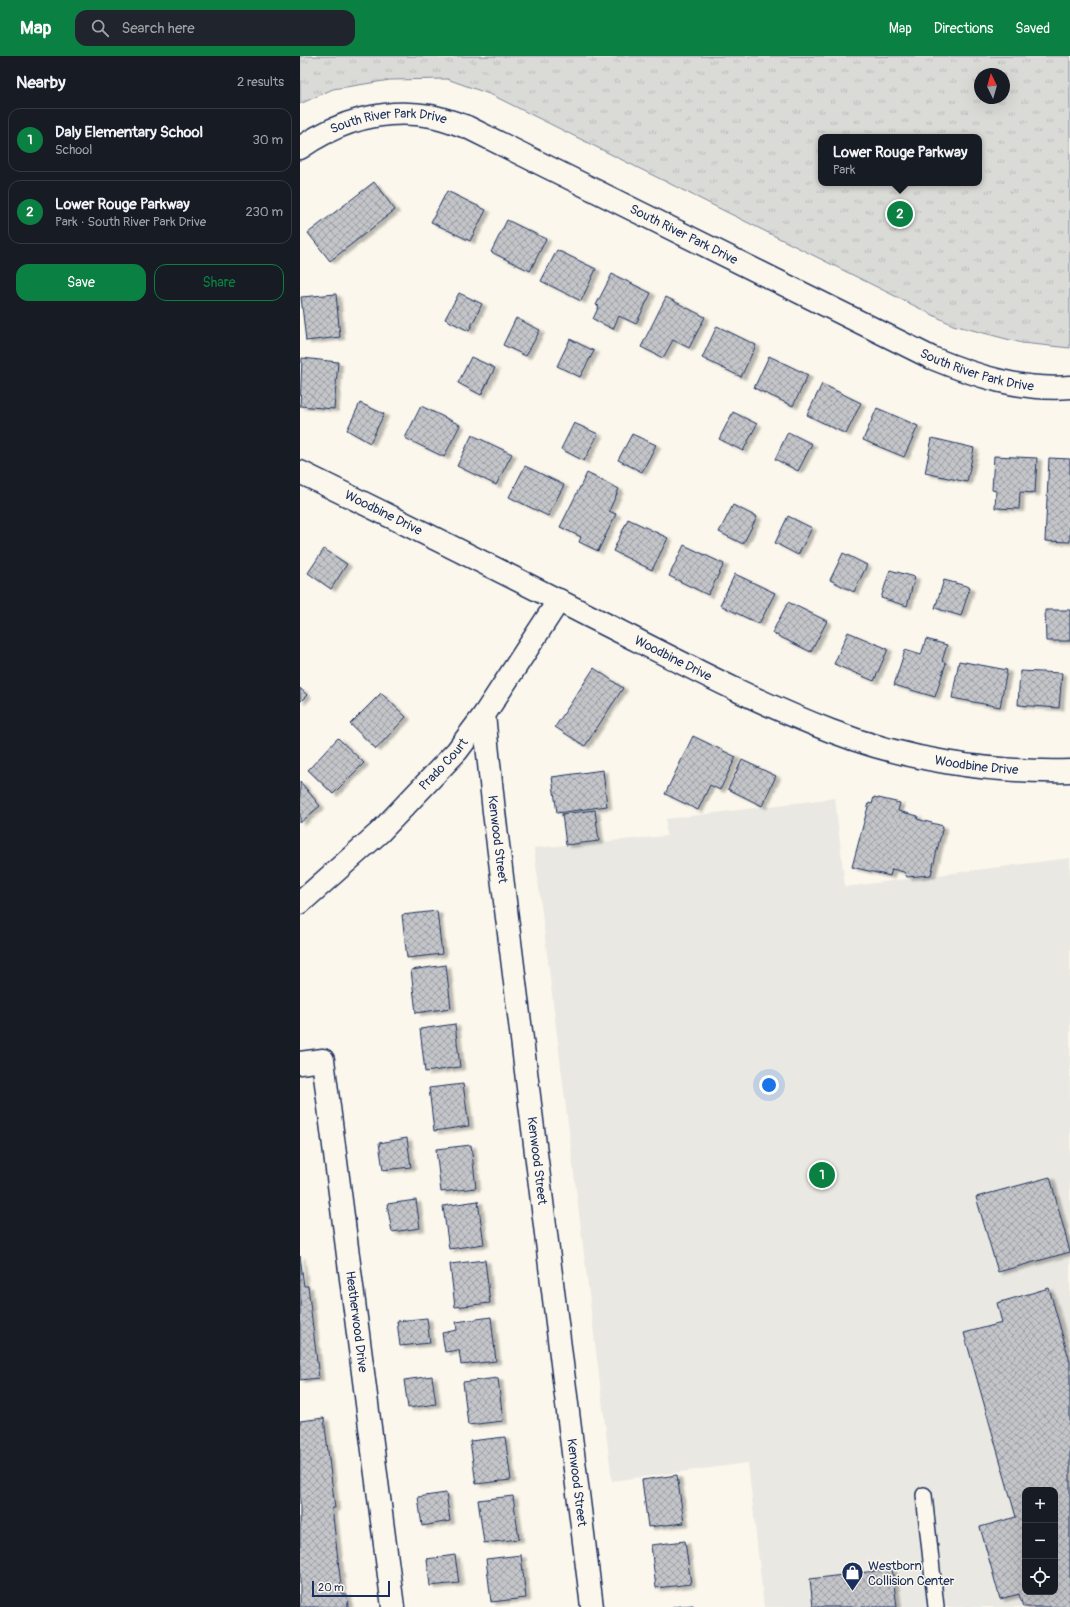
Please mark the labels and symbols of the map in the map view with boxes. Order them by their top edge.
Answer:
north arrow [974,68,1010,104]
street label: South River Park Drive [328,106,449,138]
pin: 2 [887,199,913,229]
street label: South River Park Drive [627,201,741,268]
street label: South River Park Drive [917,345,1035,395]
street label: Woodbine Drive [342,487,425,539]
street label: Woodbine Drive [632,632,715,685]
street label: Prado Court [416,735,472,794]
street label: Woodbine Drive [933,752,1020,778]
street label: Kenwood Street [484,794,511,885]
your location [759,1075,779,1095]
street label: Kenwood Street [524,1116,550,1207]
pin: 1 [809,1160,835,1190]
street label: Heatherwood Drive [342,1270,371,1374]
street label: Kenwood Street [563,1437,590,1528]
place label: Westborn Collision Center [868,1558,955,1589]
shop icon: Westborn Collision Center [840,1560,866,1593]
scale bar [312,1579,390,1598]

